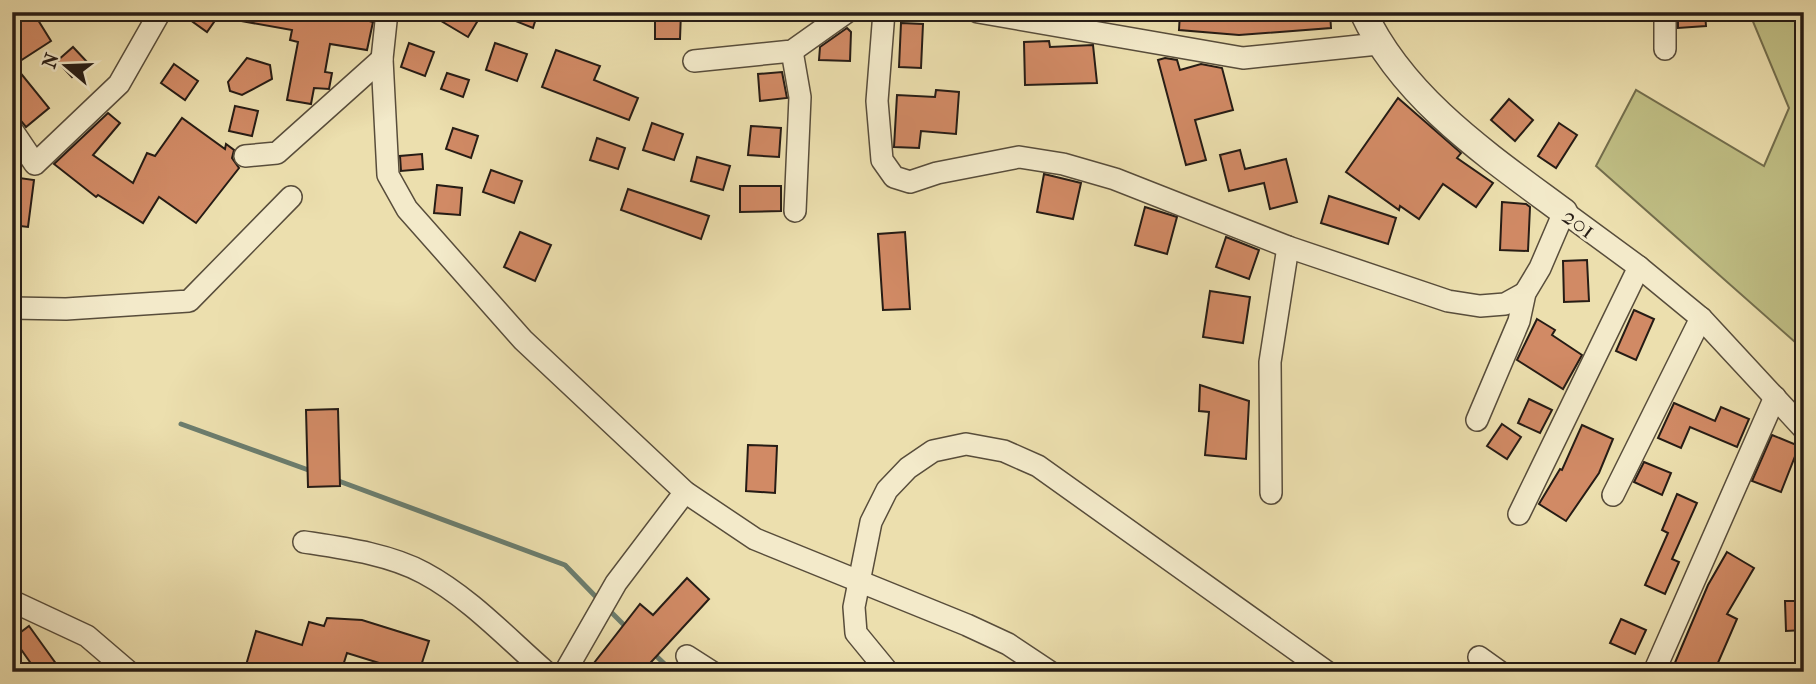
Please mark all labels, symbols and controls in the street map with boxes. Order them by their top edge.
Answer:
north arrow [32,32,102,102]
text: N [38,50,64,71]
street label: 201 [1557,202,1601,244]

